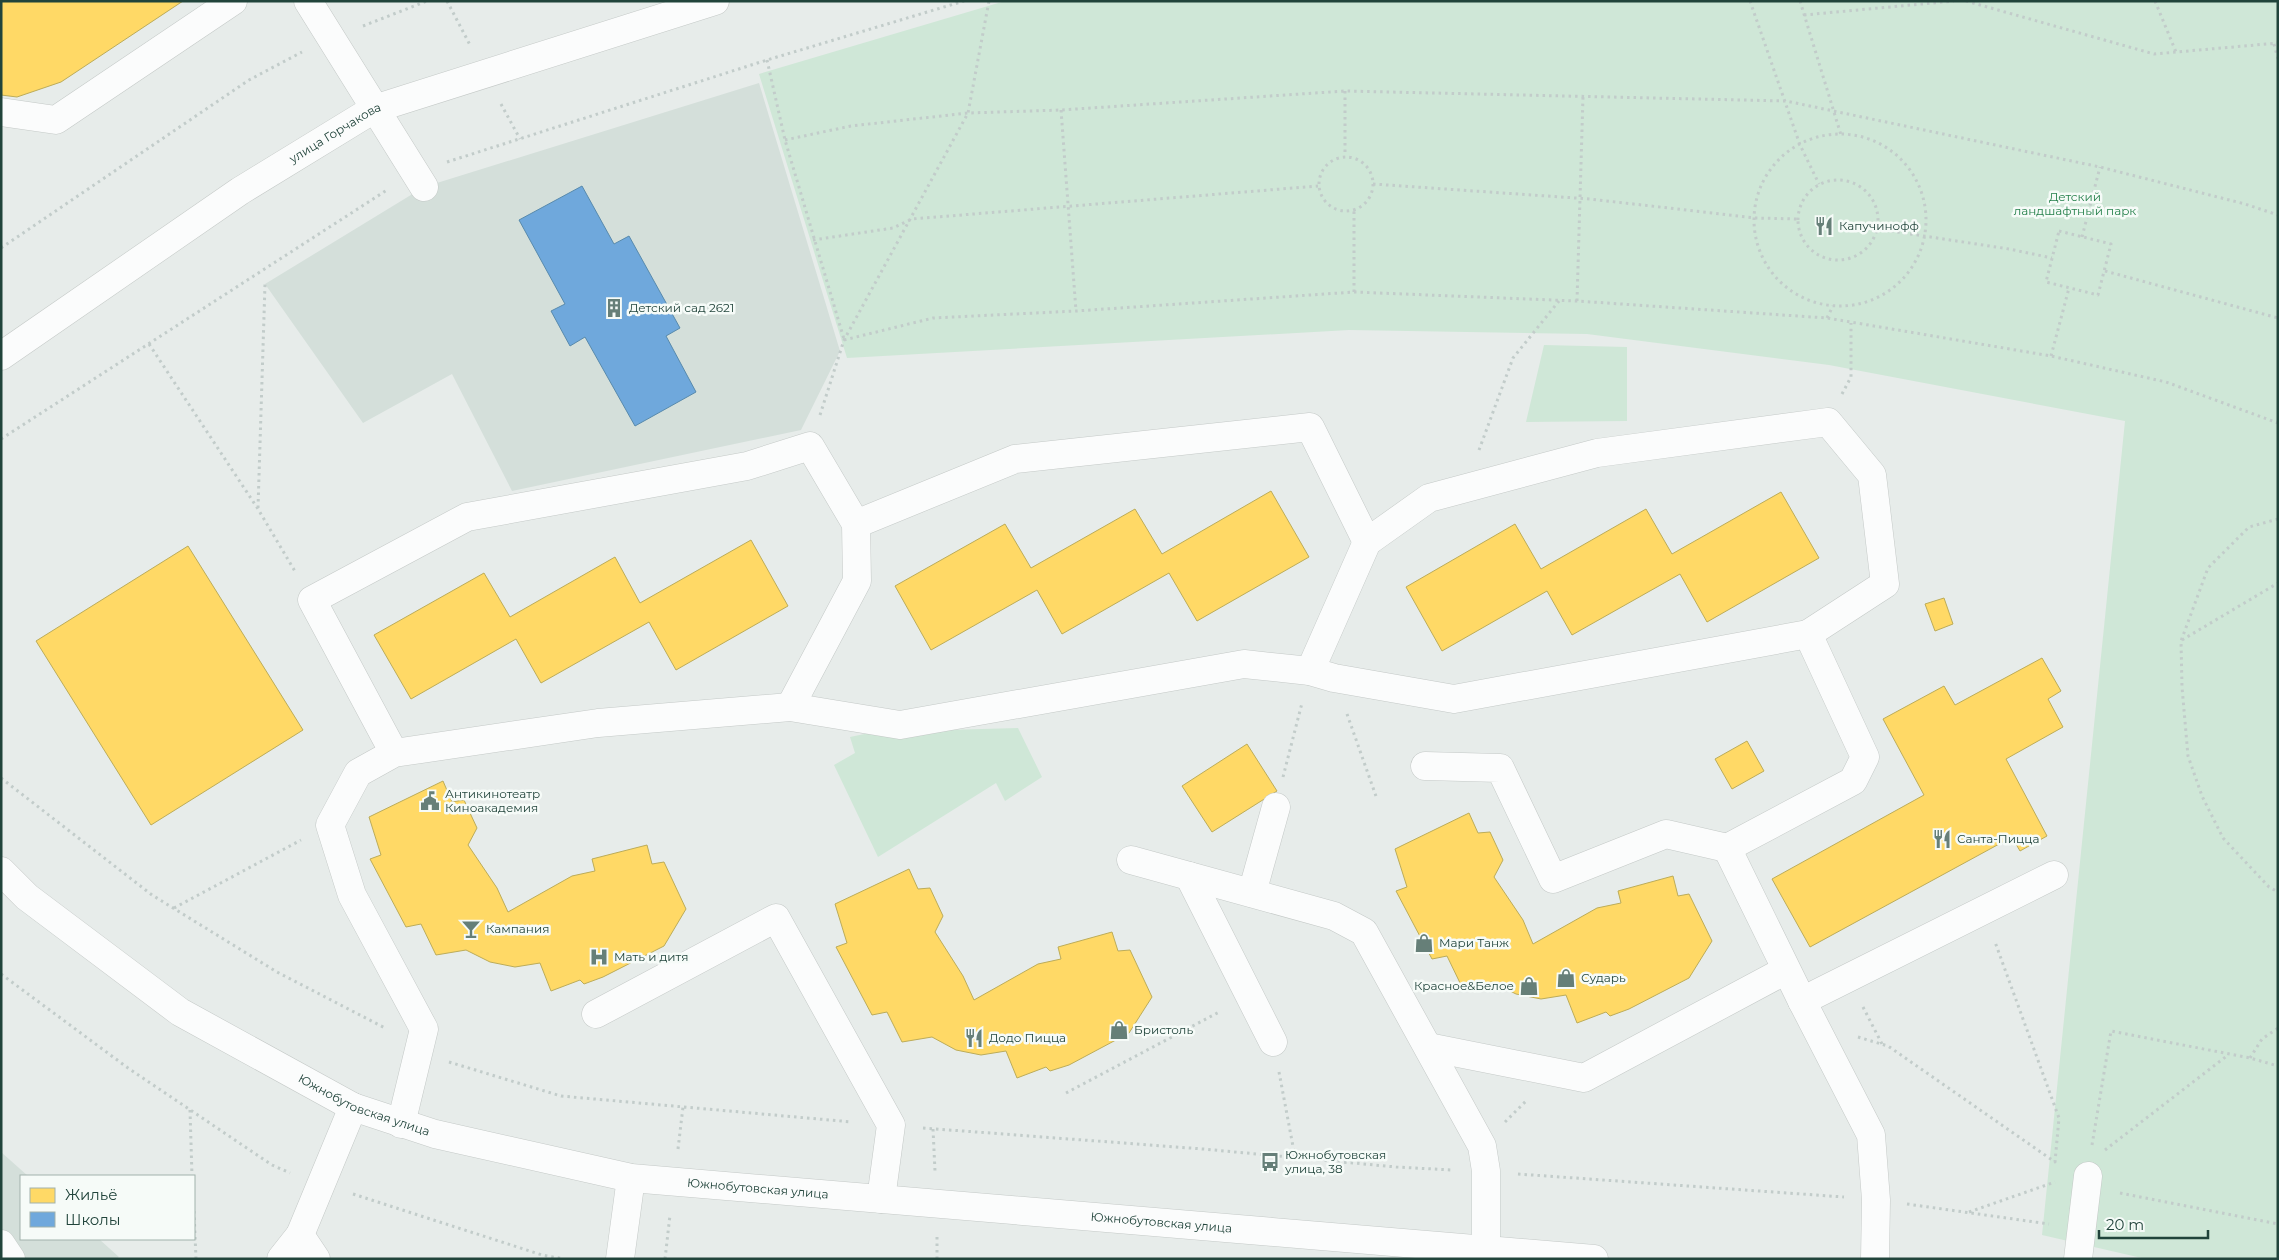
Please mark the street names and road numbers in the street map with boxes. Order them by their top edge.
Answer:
street label: улица Горчакова [285,99,383,167]
street label: Южнобутовская улица [296,1070,432,1139]
street label: Южнобутовская улица [686,1175,829,1202]
street label: Южнобутовская улица [1090,1209,1233,1236]

